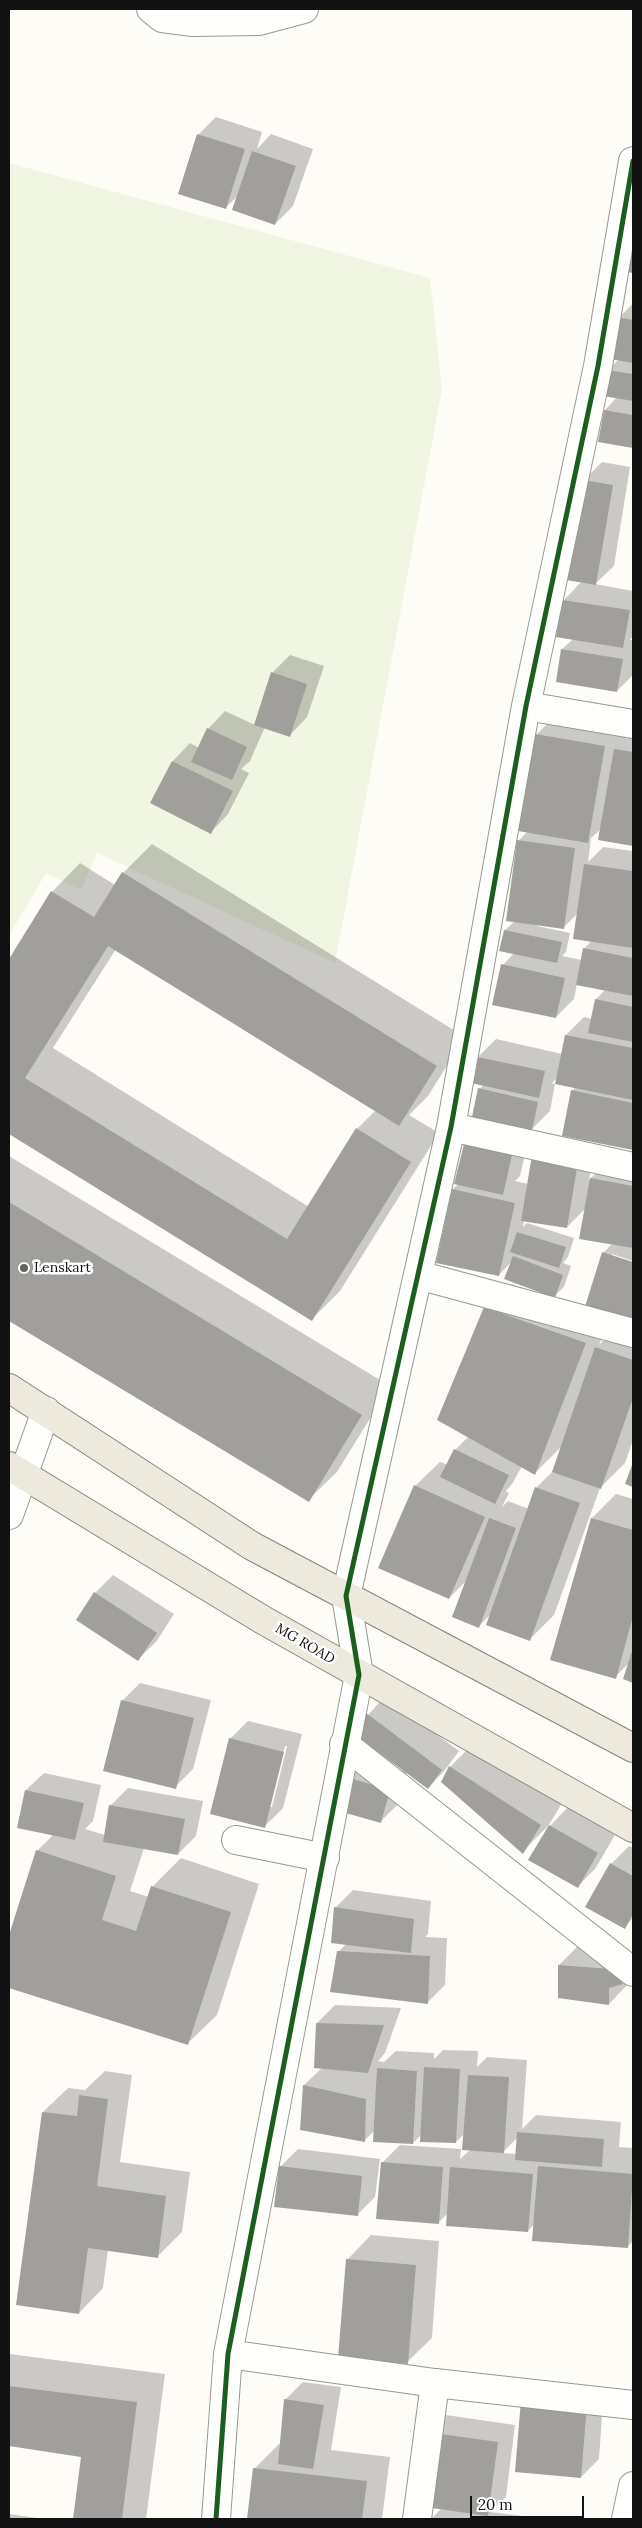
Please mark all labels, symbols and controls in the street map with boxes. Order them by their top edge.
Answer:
place label: Lenskart [34,1260,91,1276]
marker: Lenskart [18,1262,30,1274]
street label: MG ROAD [272,1620,338,1668]
scale bar [472,2486,586,2518]
text: 20 m [478,2495,513,2514]

